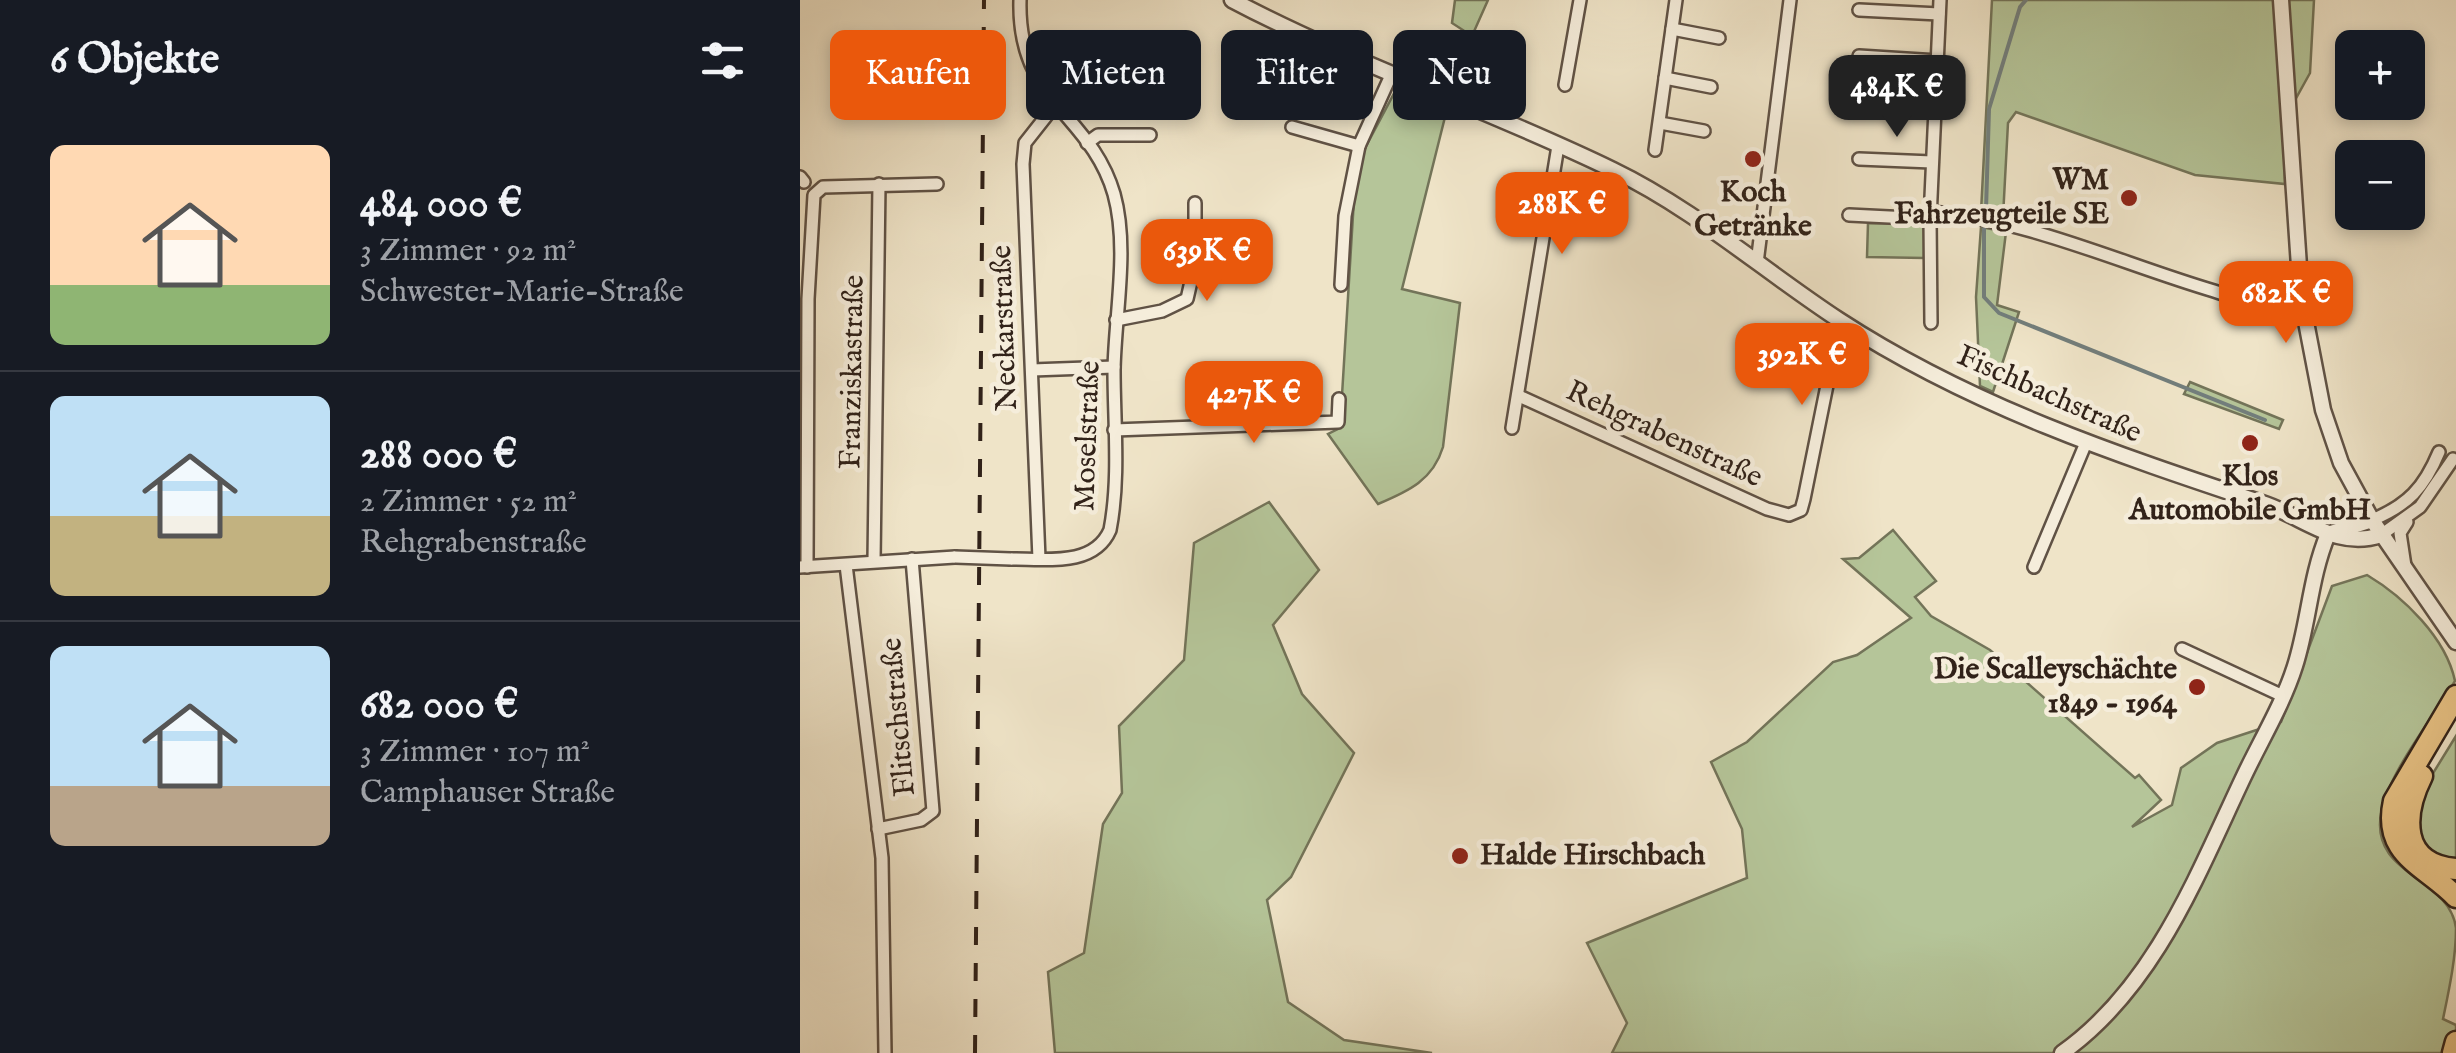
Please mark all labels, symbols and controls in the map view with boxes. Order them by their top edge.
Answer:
chip: Kaufen [830,30,1006,120]
chip: Mieten [1026,30,1201,120]
chip: Filter [1221,30,1373,120]
chip: Neu [1393,30,1526,120]
map controls [2335,30,2425,230]
button: + [2335,30,2425,120]
icon: filters [695,33,750,88]
text: 6 Objekte [50,34,219,87]
pin: 484K € [1816,55,1978,140]
text: 484K € [1851,67,1943,108]
button: − [2335,140,2425,230]
marker: Koch Getränke [1742,148,1764,170]
place label: WM Fahrzeugteile SE [1894,162,2109,234]
pin: 288K € [1481,172,1643,257]
place label: Koch Getränke [1694,174,1812,246]
text: 484 000 € [360,178,522,231]
text: 288K € [1518,184,1606,225]
icon: home [130,185,250,305]
marker: WM Fahrzeugteile SE [2118,187,2140,209]
pin: 639K € [1126,219,1288,304]
text: 3 Zimmer · 92 m² [360,231,576,272]
text: 639K € [1163,231,1251,272]
street label: Neckarstraße [983,244,1027,412]
pin: 682K € [2205,261,2367,346]
text: Schwester-Marie-Straße [360,272,684,313]
text: 682K € [2241,273,2331,314]
street label: Franziskastraße [832,275,874,469]
pin: 392K € [1721,323,1883,408]
text: 392K € [1757,335,1847,376]
street label: Fischbachstraße [1951,337,2147,453]
street label: Moselstraße [1066,360,1110,512]
pin: 427K € [1173,361,1335,446]
text: 427K € [1207,373,1301,414]
street label: Rehgrabenstraße [1560,373,1768,497]
text: 288 000 € [360,429,517,482]
marker: Klos Automobile GmbH [2239,432,2261,454]
icon: home [130,436,250,556]
place label: Klos Automobile GmbH [2128,458,2371,530]
text: 2 Zimmer · 52 m² [360,482,577,523]
text: Rehgrabenstraße [360,523,587,564]
street label: Flitschstraße [873,636,925,798]
place label: Die Scalleyschächte 1849 - 1964 [1933,651,2177,723]
marker: Die Scalleyschächte 1849 - 1964 [2186,676,2208,698]
text: 682 000 € [360,679,519,732]
icon: home [130,686,250,806]
text: 3 Zimmer · 107 m² [360,732,590,773]
text: Camphauser Straße [360,773,615,814]
place label: Halde Hirschbach [1480,837,1706,875]
marker: Halde Hirschbach [1449,845,1471,867]

